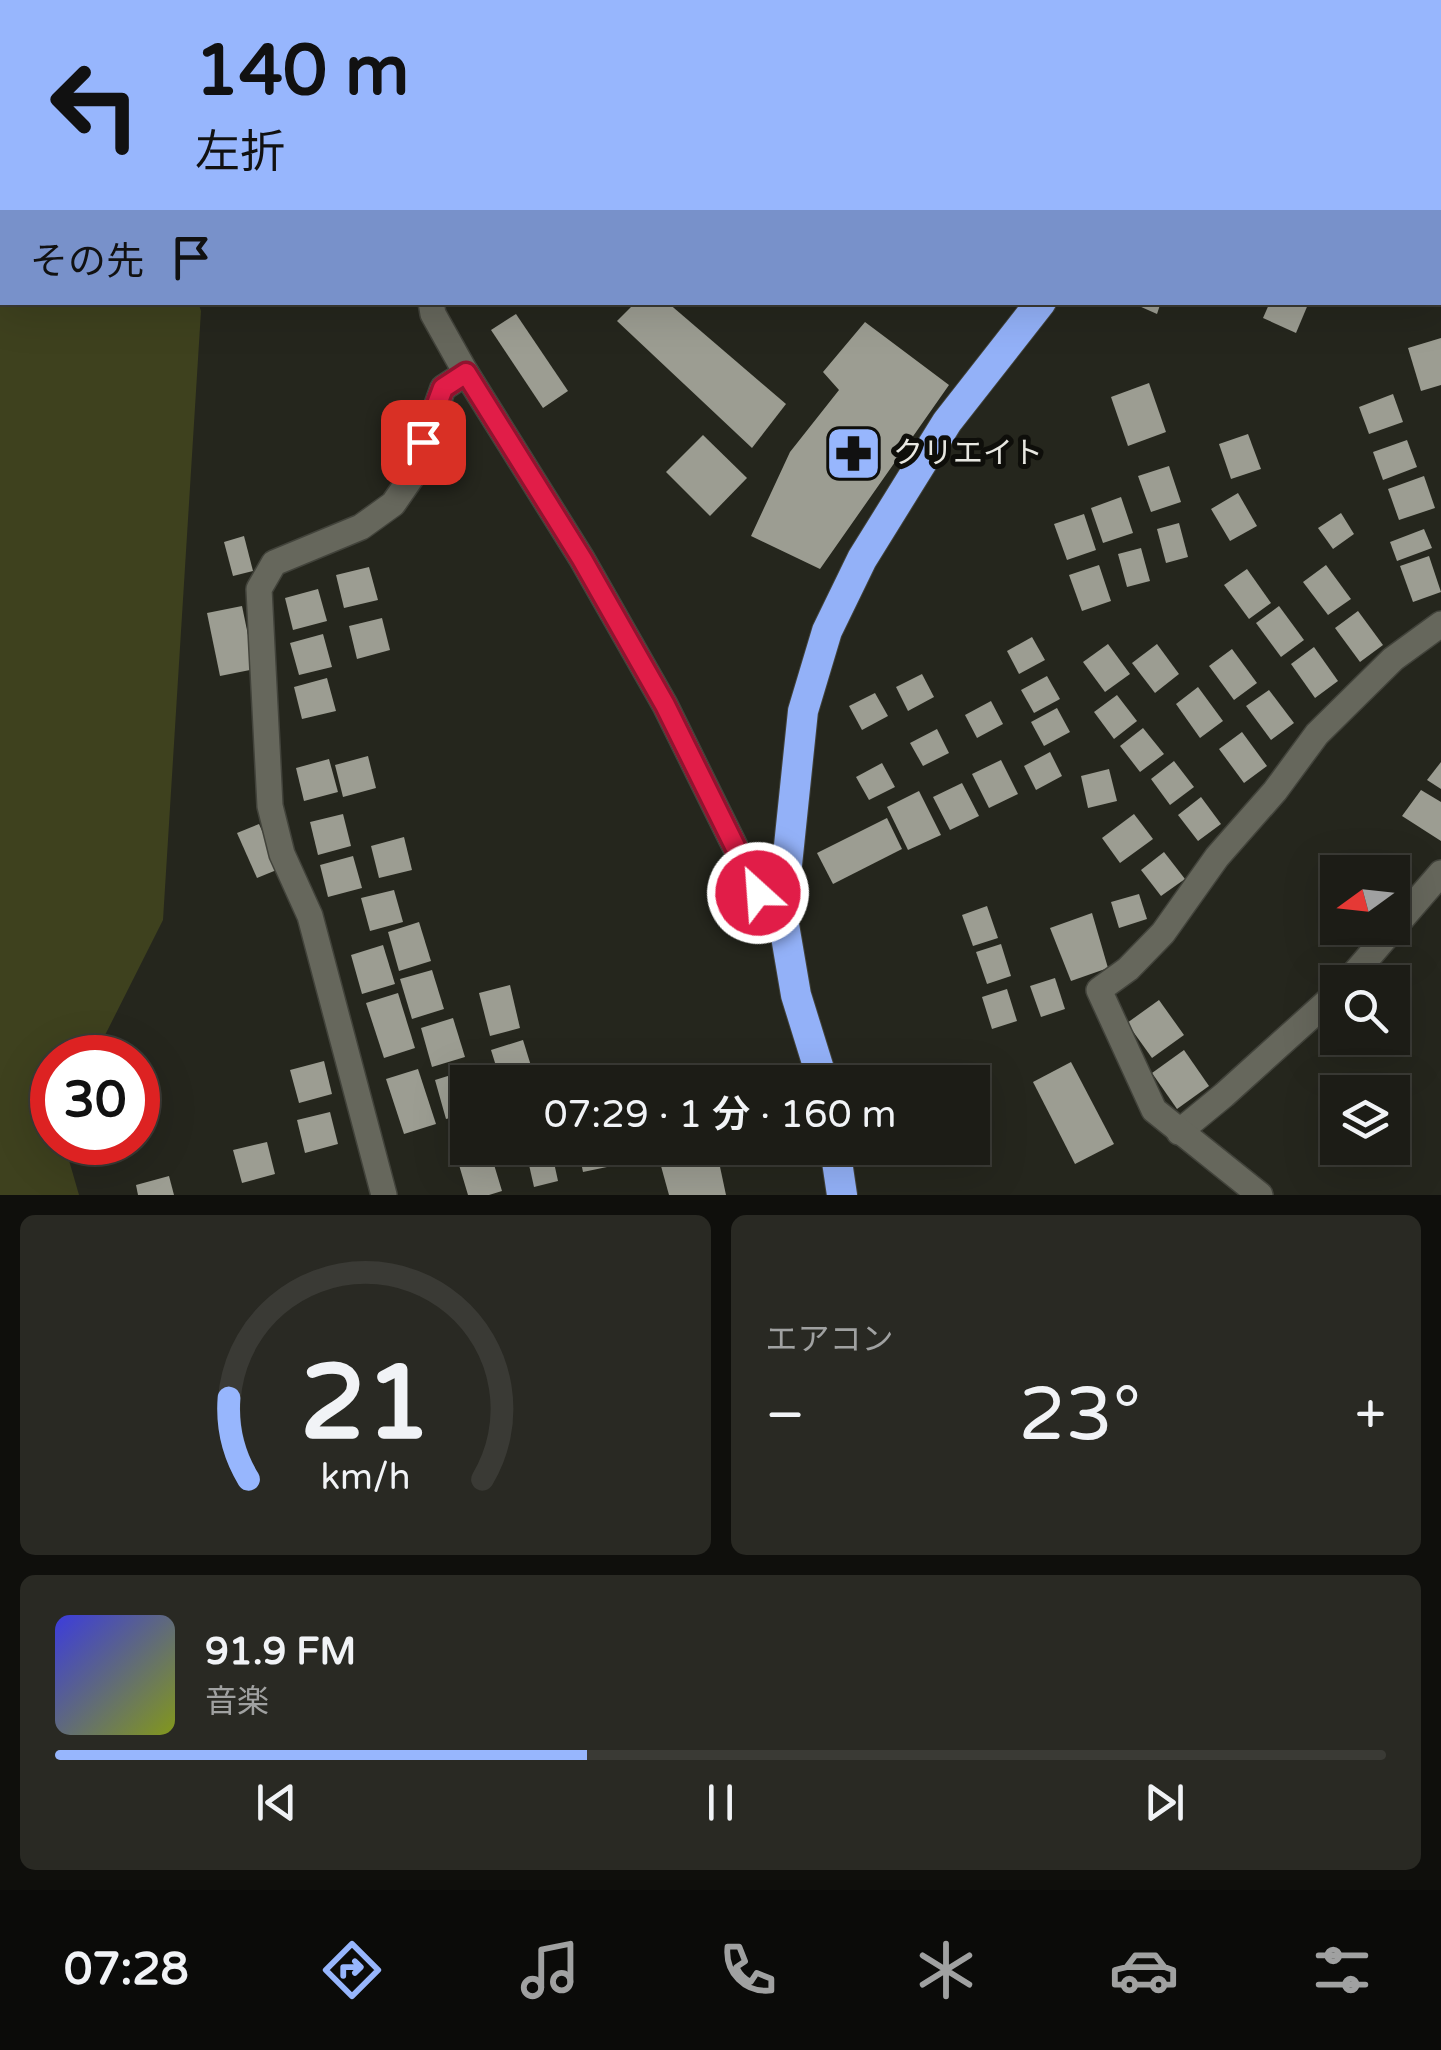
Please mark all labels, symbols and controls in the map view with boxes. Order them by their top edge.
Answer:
text: 140 m [195,30,409,114]
icon: left [30,40,160,170]
text: 左折 [195,126,285,180]
icon: arrive [164,230,219,285]
text: その先 [30,239,144,285]
pin [381,400,466,485]
icon: arrive [396,415,451,470]
pharmacy icon: クリエイト [824,423,884,483]
place label: クリエイト [893,435,1043,472]
position arrow [706,841,810,945]
north arrow [1320,855,1410,945]
map controls [1320,855,1410,1165]
button: search [1320,965,1410,1055]
speed limit sign: 30 [30,1035,160,1165]
button: layers [1320,1075,1410,1165]
text: 07:29 · 1 分 · 160 m [544,1092,896,1138]
text: エアコン [766,1321,894,1359]
text: 21 [300,1342,431,1467]
text: 23° [1019,1370,1141,1460]
text: − [766,1383,805,1449]
text: + [1355,1383,1386,1449]
text: km/h [320,1456,410,1499]
text: 91.9 FM [205,1629,356,1675]
text: 音楽 [205,1683,269,1721]
icon: previous [249,1775,304,1830]
icon: pause [693,1775,748,1830]
icon: next [1137,1775,1192,1830]
icon: directions [317,1935,387,2005]
icon: music [515,1935,585,2005]
icon: phone [713,1935,783,2005]
icon: climate [911,1935,981,2005]
icon: car [1109,1935,1179,2005]
icon: filters [1307,1935,1377,2005]
text: 07:28 [64,1943,189,1997]

